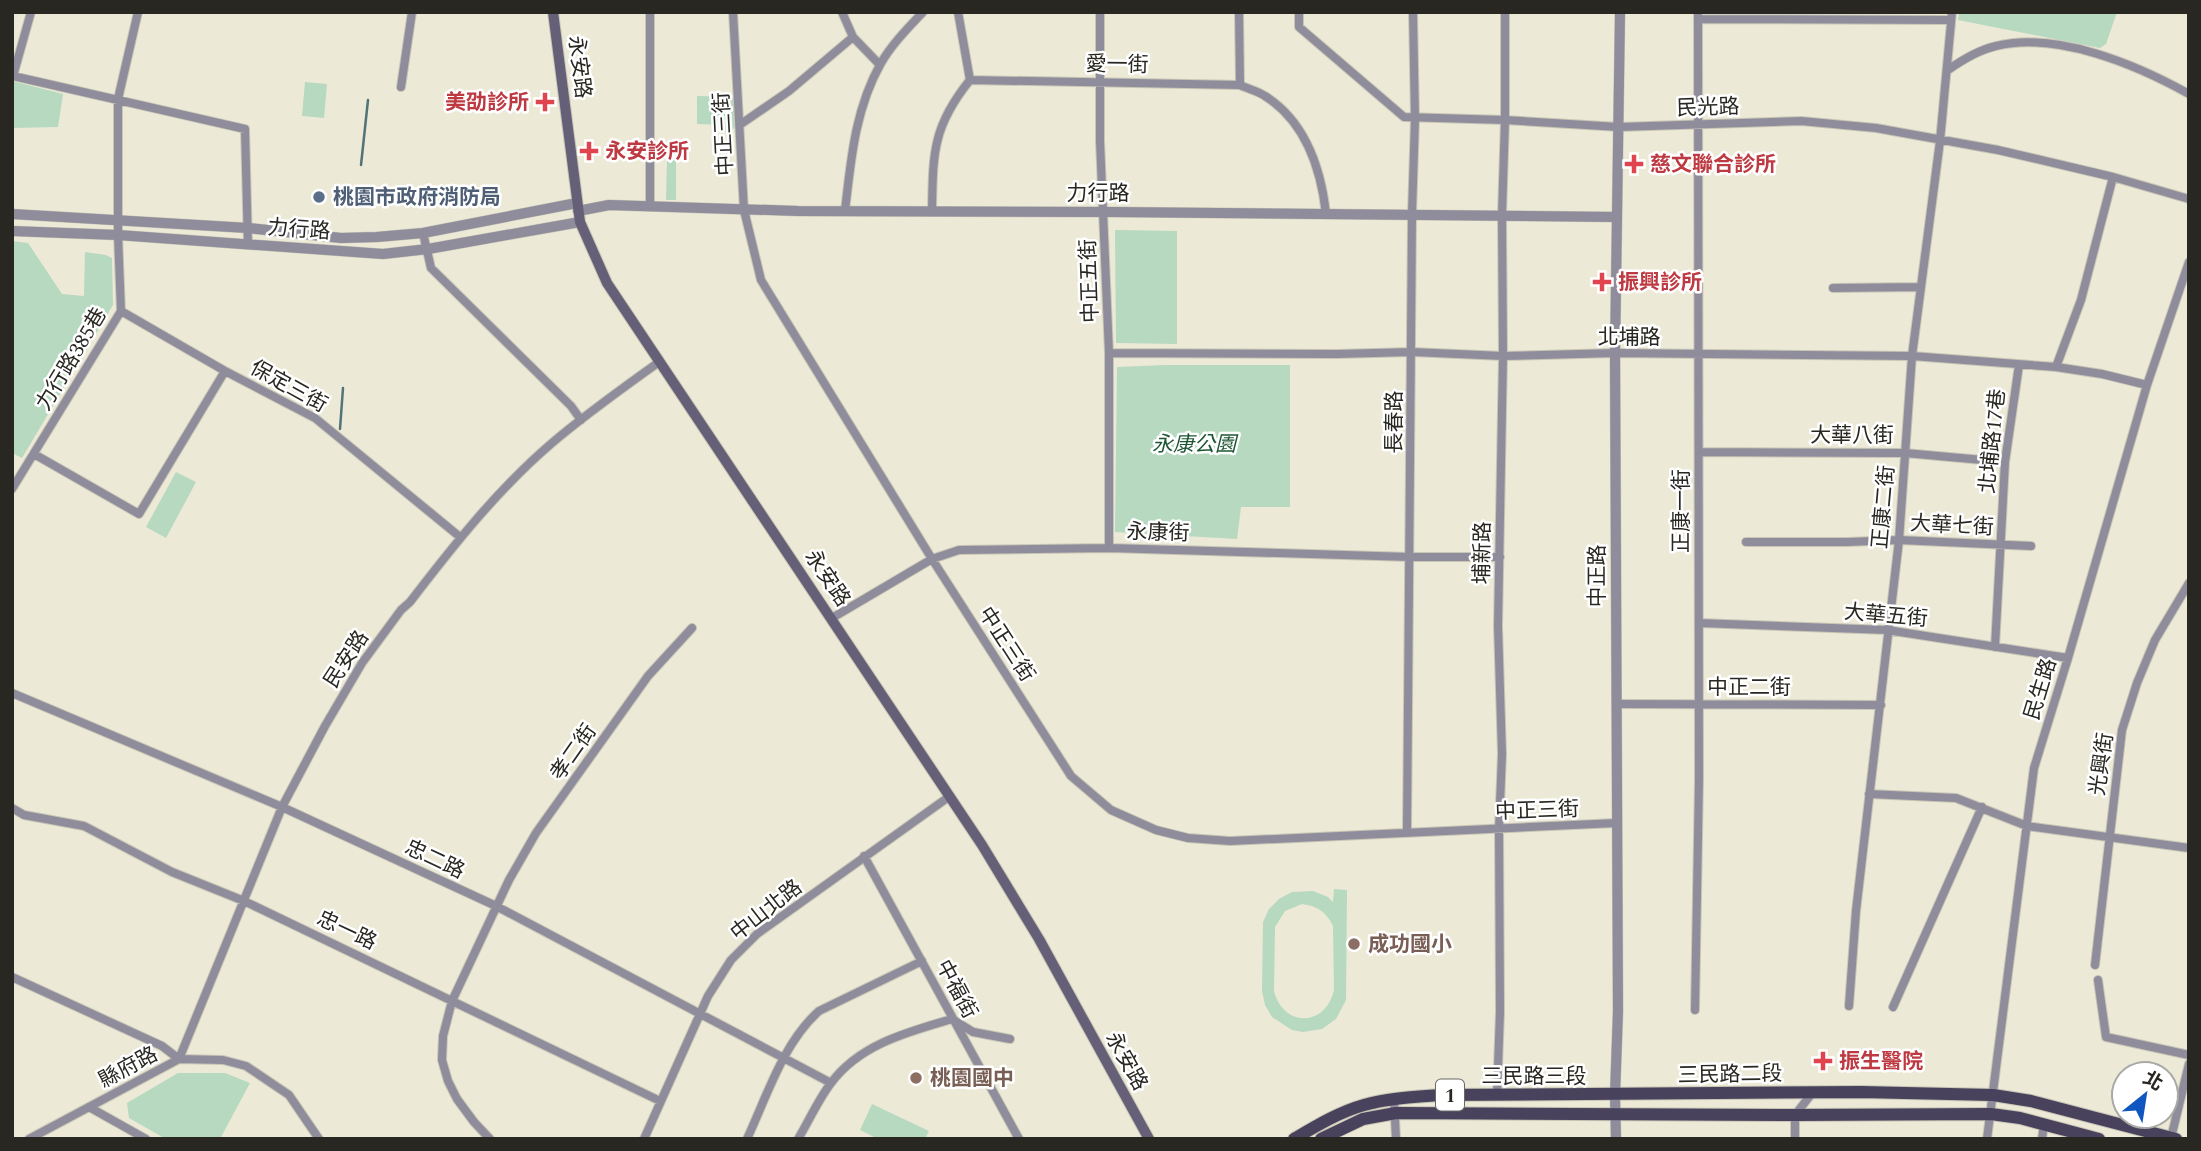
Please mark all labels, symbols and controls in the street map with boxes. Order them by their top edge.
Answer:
street label: 永安路 [559,34,599,100]
street label: 愛一街 [1085,48,1149,82]
place label: 美劭診所 [445,87,529,119]
street label: 中正三街 [706,91,742,177]
street label: 民光路 [1676,91,1740,125]
marker: 美劭診所 [535,92,555,112]
place label: 永安診所 [605,136,689,168]
marker: 永安診所 [579,141,599,161]
place label: 慈文聯合診所 [1650,149,1776,181]
marker: 慈文聯合診所 [1624,154,1644,174]
street label: 力行路 [1067,178,1130,210]
place label: 桃園市政府消防局 [333,182,501,214]
marker: 桃園市政府消防局 [311,189,327,205]
street label: 力行路 [266,212,331,248]
street label: 中正五街 [1073,238,1107,323]
place label: 振興診所 [1618,267,1702,299]
marker: 振興診所 [1592,272,1612,292]
street label: 力行路385巷 [28,302,115,417]
street label: 北埔路 [1598,322,1661,354]
street label: 保定三街 [244,353,333,421]
street label: 北埔路17巷 [1972,387,2014,495]
street label: 長春路 [1379,391,1411,454]
street label: 大華八街 [1810,420,1894,452]
park label: 永康公園 [1152,429,1239,461]
street label: 正康二街 [1864,464,1904,550]
street label: 正康一街 [1666,469,1698,553]
street label: 大華七街 [1909,508,1995,544]
street label: 永康街 [1126,516,1190,550]
street label: 埔新路 [1466,521,1500,585]
street label: 永安路 [796,543,858,614]
street label: 中正路 [1582,545,1614,608]
street label: 大華五街 [1843,596,1929,636]
street label: 中正三街 [970,601,1042,688]
street label: 民安路 [316,624,377,695]
street label: 民生路 [2016,654,2065,724]
street label: 中正二街 [1707,672,1791,704]
street label: 孝二街 [543,718,605,788]
street label: 光興街 [2082,731,2122,798]
street label: 中正三街 [1495,794,1580,828]
street label: 忠二路 [399,832,470,888]
street label: 中山北路 [724,872,810,949]
street label: 忠一路 [311,903,382,959]
place label: 成功國小 [1368,929,1452,961]
marker: 成功國小 [1346,936,1362,952]
street label: 中福街 [927,954,985,1025]
street label: 永安路 [1097,1026,1155,1097]
street label: 縣府路 [93,1039,164,1097]
place label: 振生醫院 [1839,1046,1923,1078]
marker: 振生醫院 [1813,1051,1833,1071]
street label: 三民路二段 [1677,1058,1783,1092]
north arrow [2110,1060,2180,1130]
street label: 三民路三段 [1482,1061,1587,1093]
place label: 桃園國中 [930,1063,1014,1095]
text: 北 [2137,1064,2168,1099]
marker: 桃園國中 [908,1070,924,1086]
road number: 1 [1436,1079,1464,1110]

